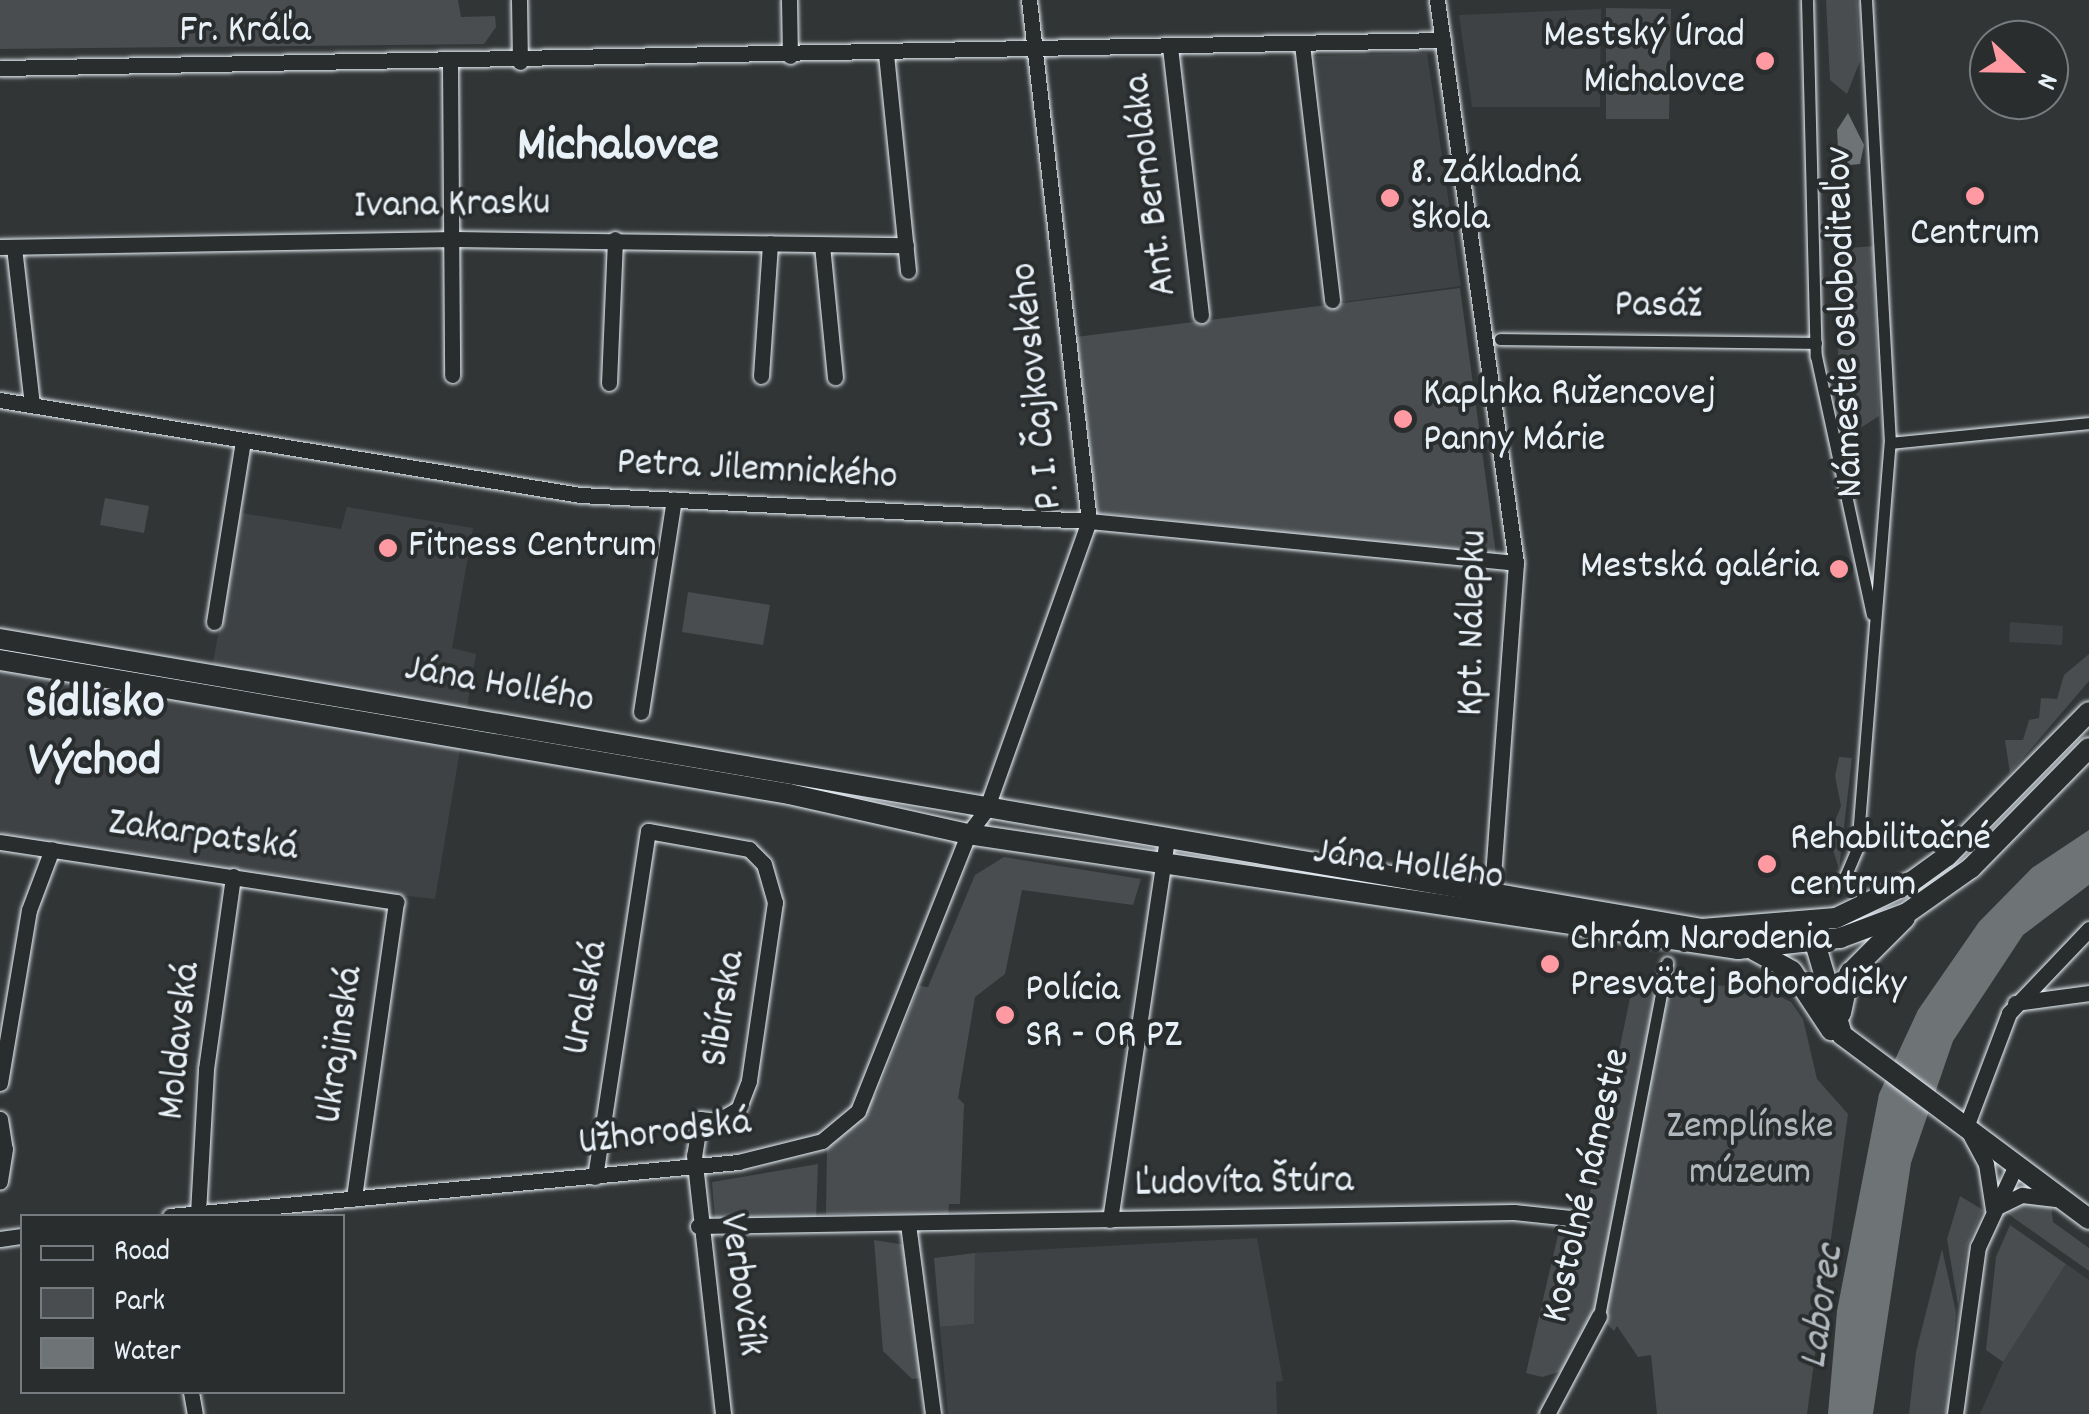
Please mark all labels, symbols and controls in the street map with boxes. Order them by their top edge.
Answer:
street label: Fr. Kráľa [179,9,311,57]
place label: Mestský Úrad Michalovce [1543,14,1745,108]
north arrow [1969,20,2069,120]
marker: Mestský Úrad Michalovce [1754,50,1776,72]
text: N [2024,67,2066,94]
street label: Ant. Bernoláka [1116,71,1190,299]
district label: Michalovce [517,119,719,179]
street label: Námestie osloboditeľov [1817,145,1877,499]
place label: 8. Základná škola [1410,151,1581,245]
street label: Ivana Krasku [353,181,551,233]
marker: Centrum [1964,185,1986,207]
marker: 8. Základná škola [1379,187,1401,209]
place label: Centrum [1910,212,2040,260]
street label: P. I. Čajkovského [1002,260,1076,512]
street label: Pasáž [1614,283,1702,333]
place label: Kaplnka Ružencovej Panny Márie [1423,372,1716,466]
marker: Kaplnka Ružencovej Panny Márie [1392,408,1414,430]
street label: Petra Jilemnického [615,441,899,503]
place label: Fitness Centrum [408,524,657,572]
street label: Kpt. Nálepku [1449,529,1501,717]
marker: Fitness Centrum [377,537,399,559]
place label: Mestská galéria [1580,545,1819,593]
marker: Mestská galéria [1828,558,1850,580]
street label: Jána Hollého [400,647,598,727]
district label: Sídlisko Východ [25,675,165,792]
street label: Zakarpatská [105,801,301,875]
place label: Rehabilitačné centrum [1790,817,1991,911]
street label: Jána Hollého [1310,830,1506,904]
marker: Rehabilitačné centrum [1754,851,1780,877]
place label: Chrám Narodenia Presvätej Bohorodičky [1570,917,1906,1011]
street label: Uralská [554,937,622,1059]
street label: Sibírska [693,948,759,1070]
marker: Chrám Narodenia Presvätej Bohorodičky [1539,953,1561,975]
street label: Moldavská [150,960,214,1122]
street label: Ukrajinská [307,963,377,1127]
place label: Polícia SR - OR PZ [1025,968,1182,1062]
marker: Polícia SR - OR PZ [994,1004,1016,1026]
street label: Kostolné námestie [1534,1044,1644,1328]
street label: Užhorodská [576,1101,754,1169]
park label: Zemplínske múzeum [1666,1105,1834,1199]
street label: Ľudovíta Štúra [1134,1159,1354,1211]
street label: Verbovčík [705,1211,773,1359]
legend [20,1214,345,1394]
text: Road [114,1232,170,1275]
water label: Laborec [1790,1242,1858,1372]
text: Park [114,1282,165,1325]
text: Water [114,1332,181,1375]

